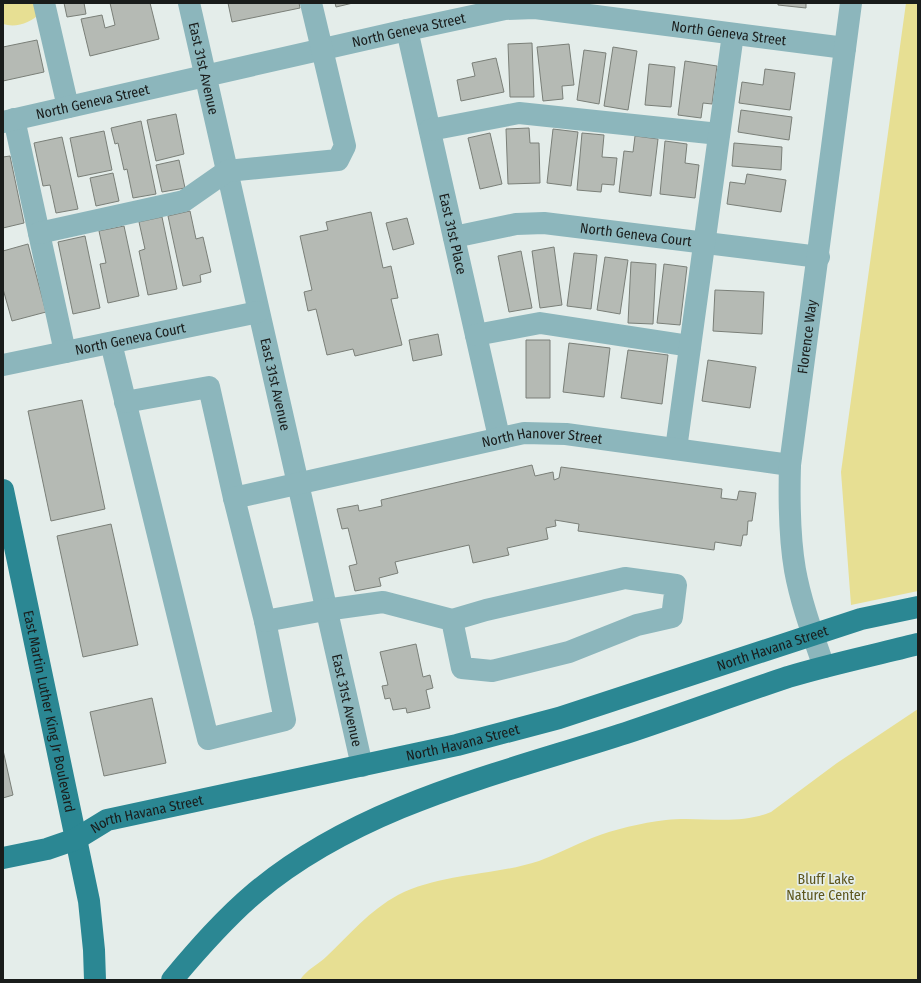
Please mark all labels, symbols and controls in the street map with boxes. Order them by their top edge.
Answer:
street label: North Geneva Street [350,10,468,51]
street label: North Geneva Street [670,18,788,49]
street label: East 31st Avenue [185,21,222,116]
street label: North Geneva Street [34,81,152,123]
street label: East 31st Place [435,192,470,276]
street label: North Geneva Court [579,220,693,250]
street label: Florence Way [794,298,821,375]
street label: North Geneva Court [74,319,188,359]
street label: East 31st Avenue [256,336,294,432]
street label: North Hanover Street [480,425,604,451]
street label: East Martin Luther King Jr Boulevard [19,609,78,814]
street label: North Havana Street [715,622,831,675]
street label: East 31st Avenue [328,652,365,748]
street label: North Havana Street [405,721,522,765]
street label: North Havana Street [87,792,205,837]
park label: Bluff Lake Nature Center [786,871,866,904]

